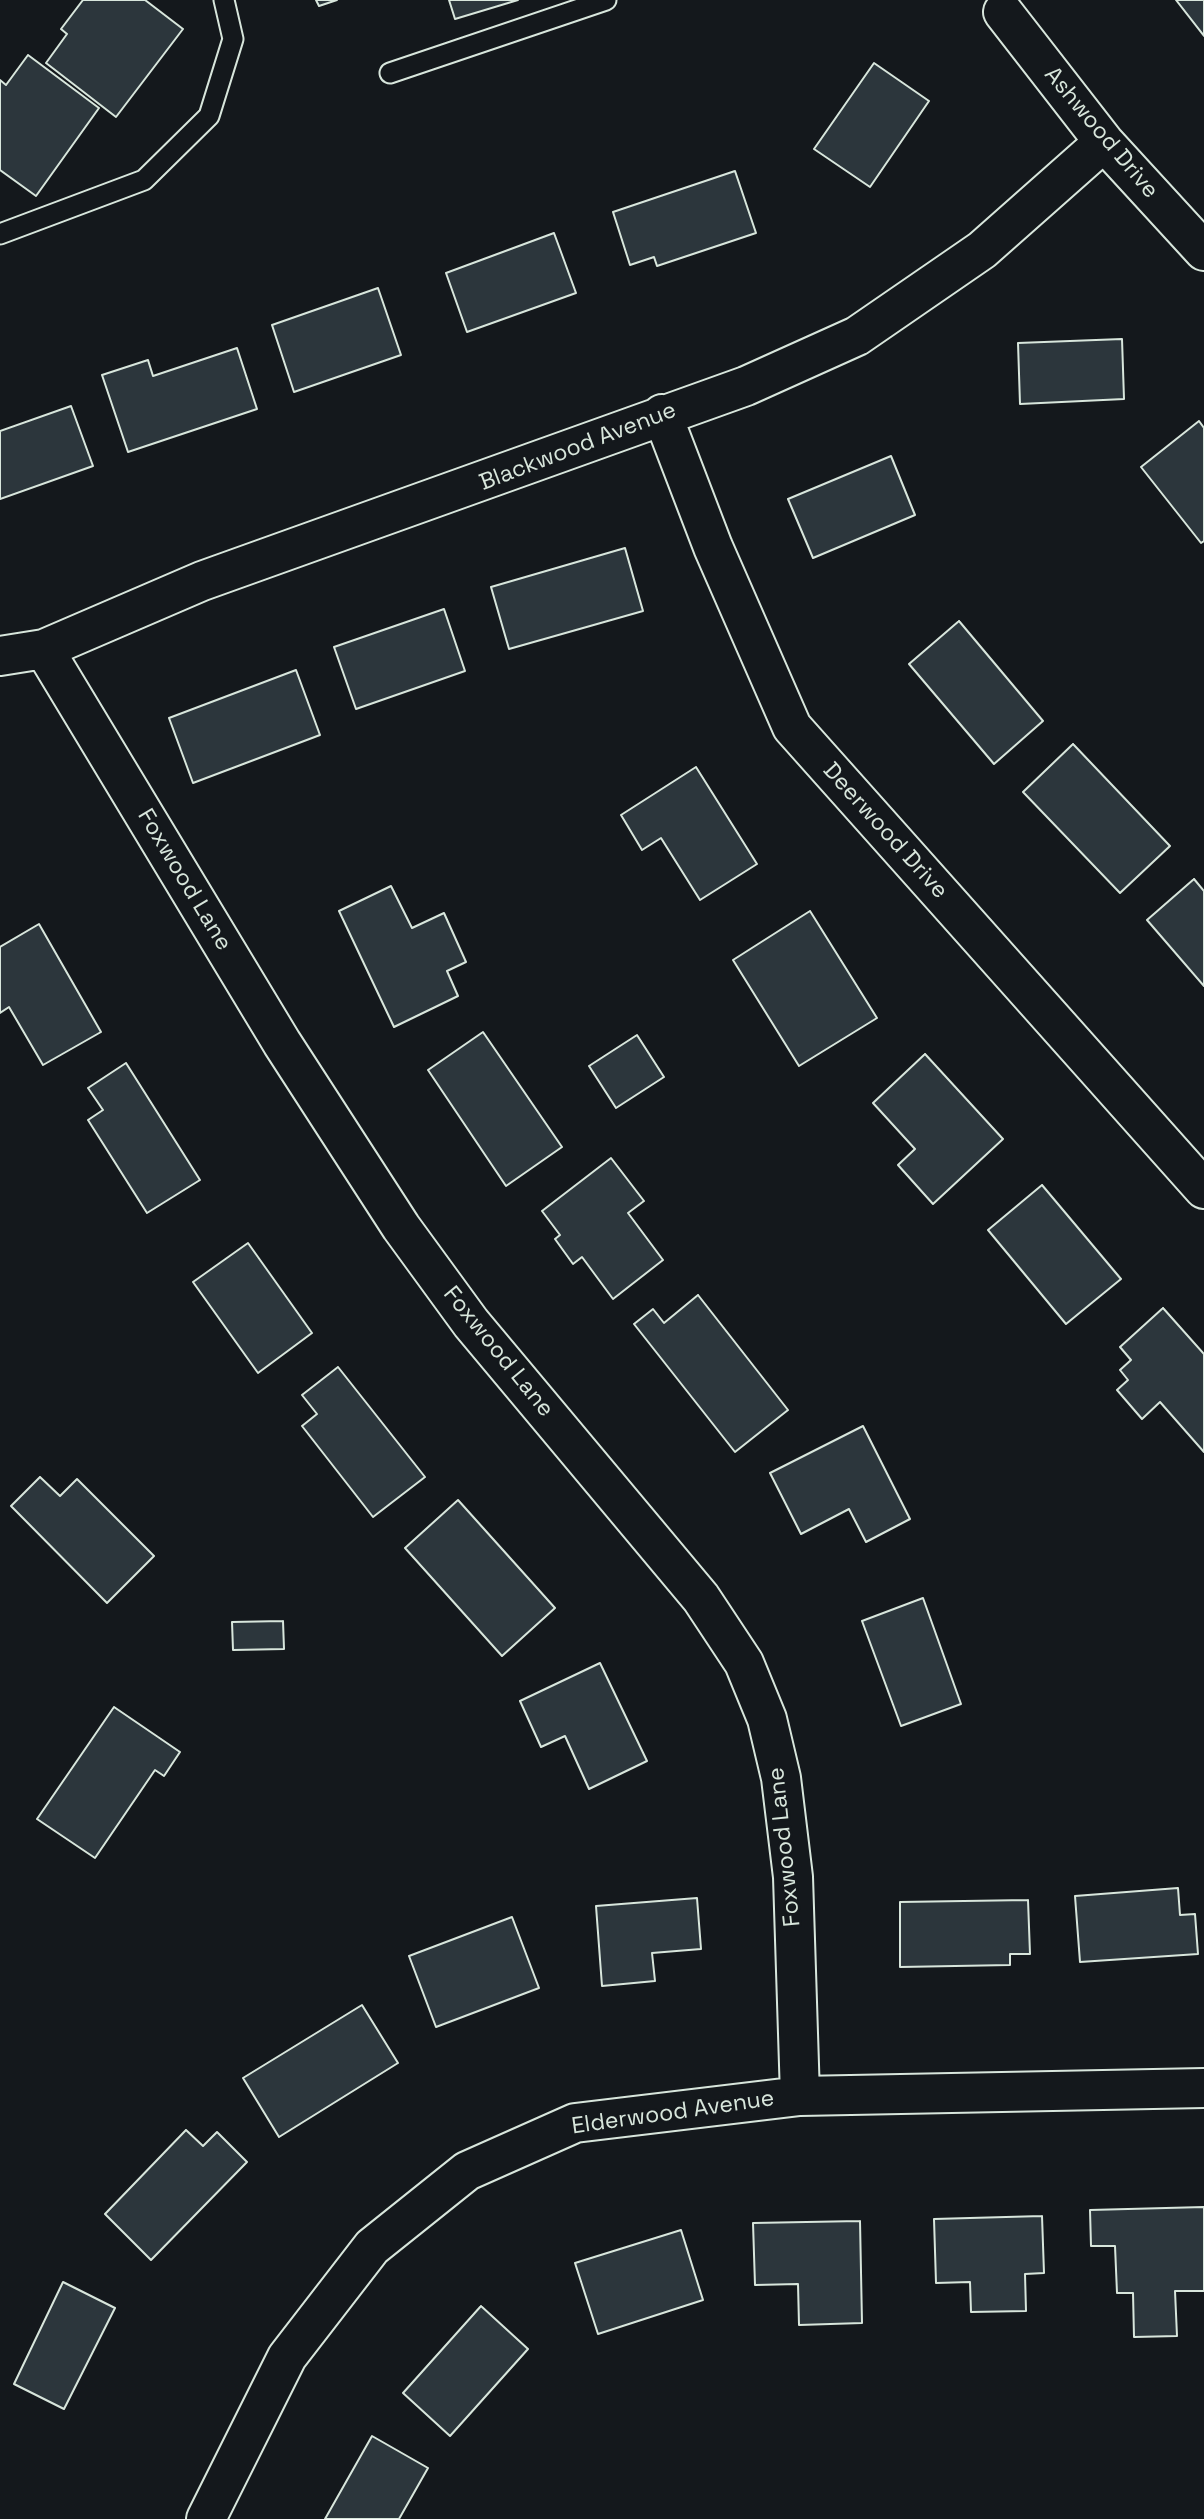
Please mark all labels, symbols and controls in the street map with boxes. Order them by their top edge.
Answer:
street label: Ashwood Drive [1038,62,1164,204]
street label: Blackwood Avenue [476,397,680,497]
street label: Deerwood Drive [817,757,953,905]
street label: Foxwood Lane [131,804,237,956]
street label: Foxwood Lane [437,1281,559,1423]
street label: Foxwood Lane [763,1766,807,1928]
street label: Elderwood Avenue [570,2085,776,2141]

